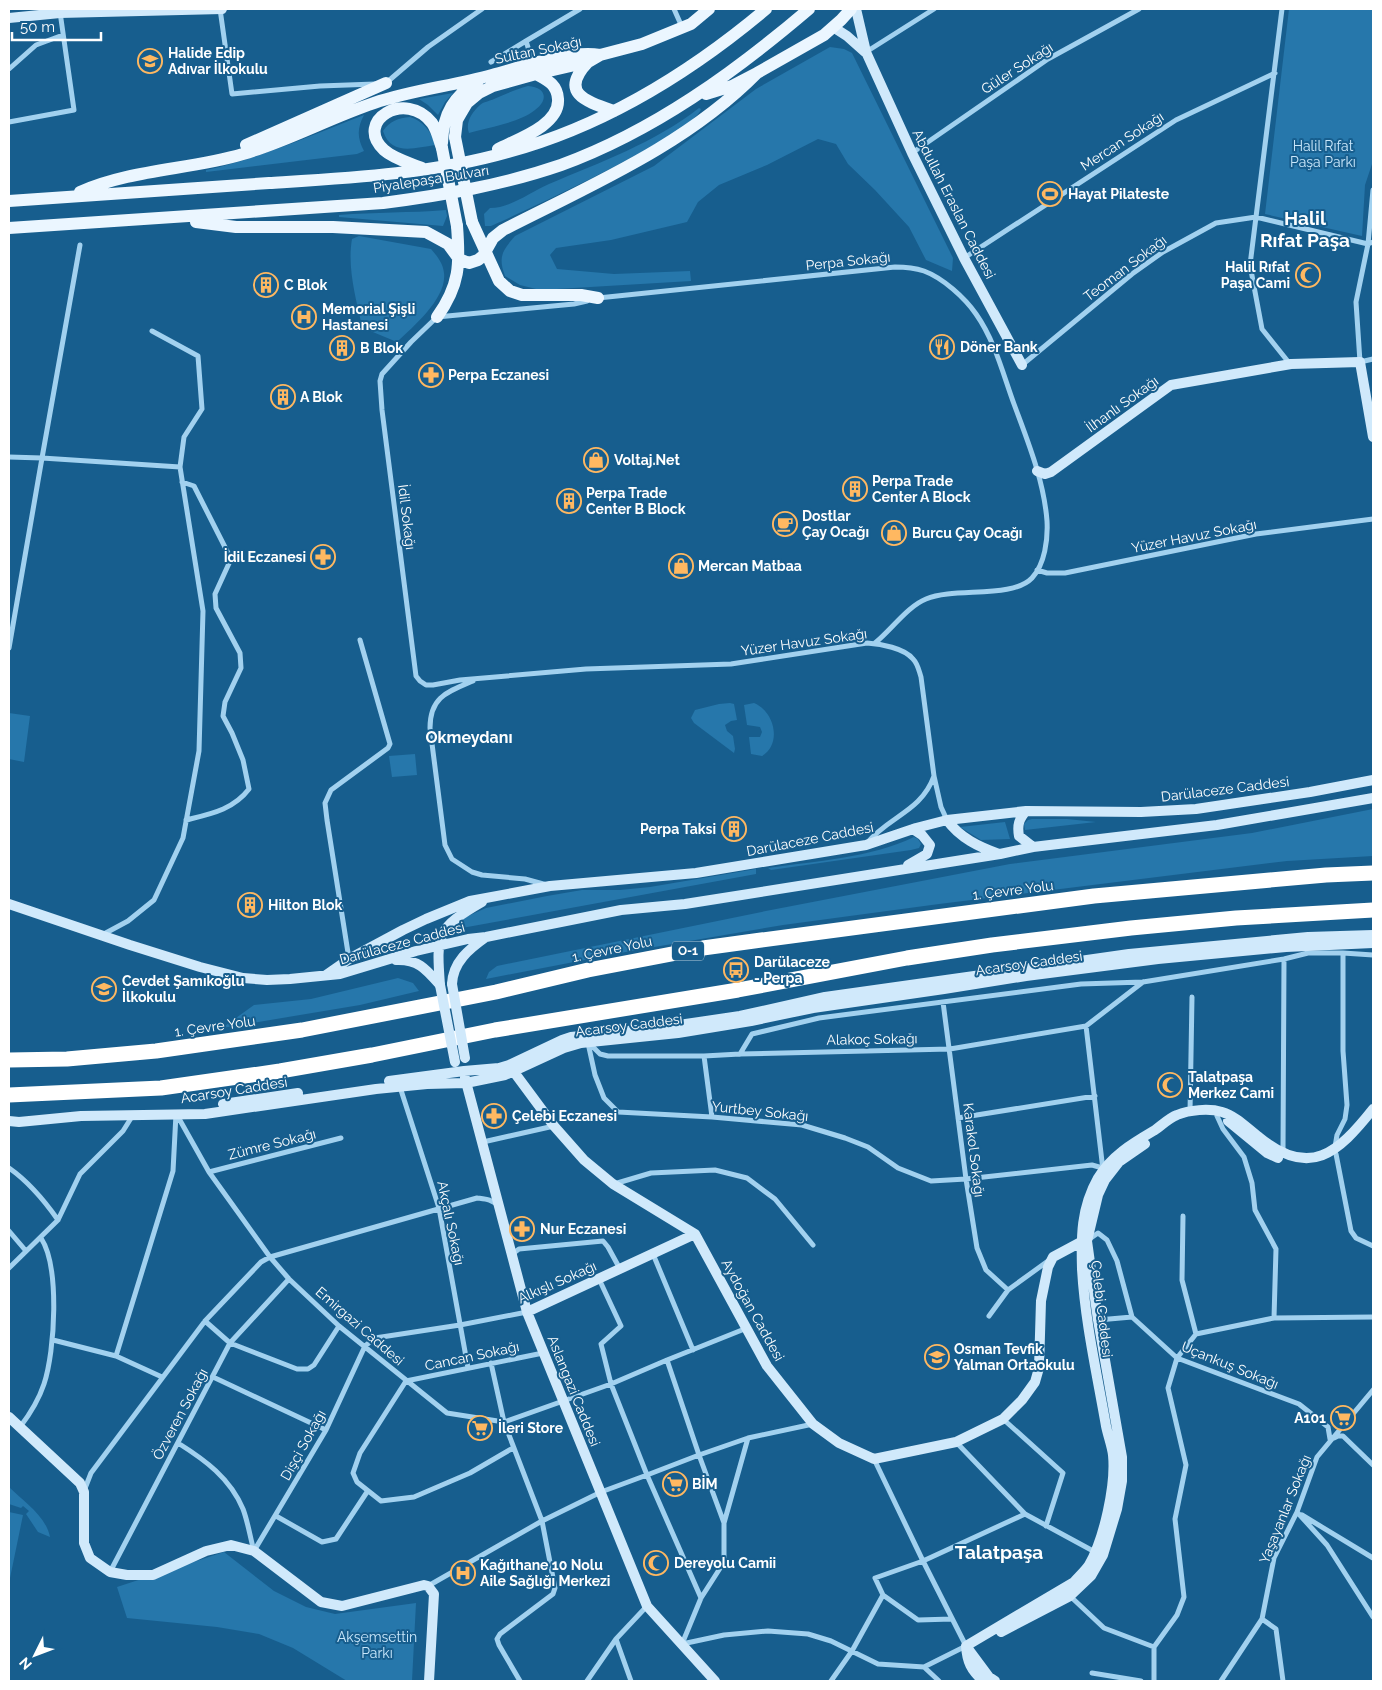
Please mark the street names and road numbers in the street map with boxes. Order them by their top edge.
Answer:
street label: Sultan Sokağı [493,33,583,67]
street label: Güler Sokağı [978,39,1056,97]
street label: Mercan Sokağı [1078,108,1166,174]
street label: Abdullah Eraslan Caddesi [909,127,999,281]
street label: Piyalepaşa Bulvarı [372,162,490,196]
street label: Teoman Sokağı [1081,232,1169,304]
street label: Perpa Sokağı [805,249,891,273]
street label: İlhanlı Sokağı [1082,371,1161,436]
street label: İdil Sokağı [395,483,421,551]
street label: Yüzer Havuz Sokağı [1130,516,1258,556]
street label: Yüzer Havuz Sokağı [740,625,868,659]
street label: Darülaceze Caddesi [1160,773,1290,805]
street label: Darülaceze Caddesi [745,819,875,859]
street label: 1. Çevre Yolu [972,877,1054,903]
street label: Darülaceze Caddesi [338,919,466,967]
street label: 1. Çevre Yolu [570,933,654,965]
road number: O-1 [672,941,704,960]
street label: Acarsoy Caddesi [975,948,1083,978]
street label: Acarsoy Caddesi [575,1010,683,1040]
street label: 1. Çevre Yolu [174,1012,256,1040]
street label: Alakoç Sokağı [826,1030,918,1048]
street label: Acarsoy Caddesi [180,1074,288,1106]
street label: Yurtbey Sokağı [711,1098,809,1124]
street label: Karakol Sokağı [960,1102,988,1198]
street label: Zümre Sokağı [226,1125,318,1163]
street label: Akçalı Sokağı [434,1179,468,1267]
street label: Aydoğan Caddesi [718,1256,788,1364]
street label: Alkışlı Sokağı [515,1258,599,1306]
street label: Çelebi Caddesi [1088,1259,1116,1359]
street label: Emirgazi Caddesi [313,1283,407,1369]
street label: Aslangazi Caddesi [544,1333,604,1449]
street label: Cancan Sokağı [423,1338,521,1374]
street label: Uçankuş Sokağı [1179,1338,1281,1392]
street label: Özveren Sokağı [147,1365,211,1462]
street label: Dişçi Sokağı [277,1407,329,1483]
street label: Yaşayanlar Sokağı [1256,1452,1314,1566]

